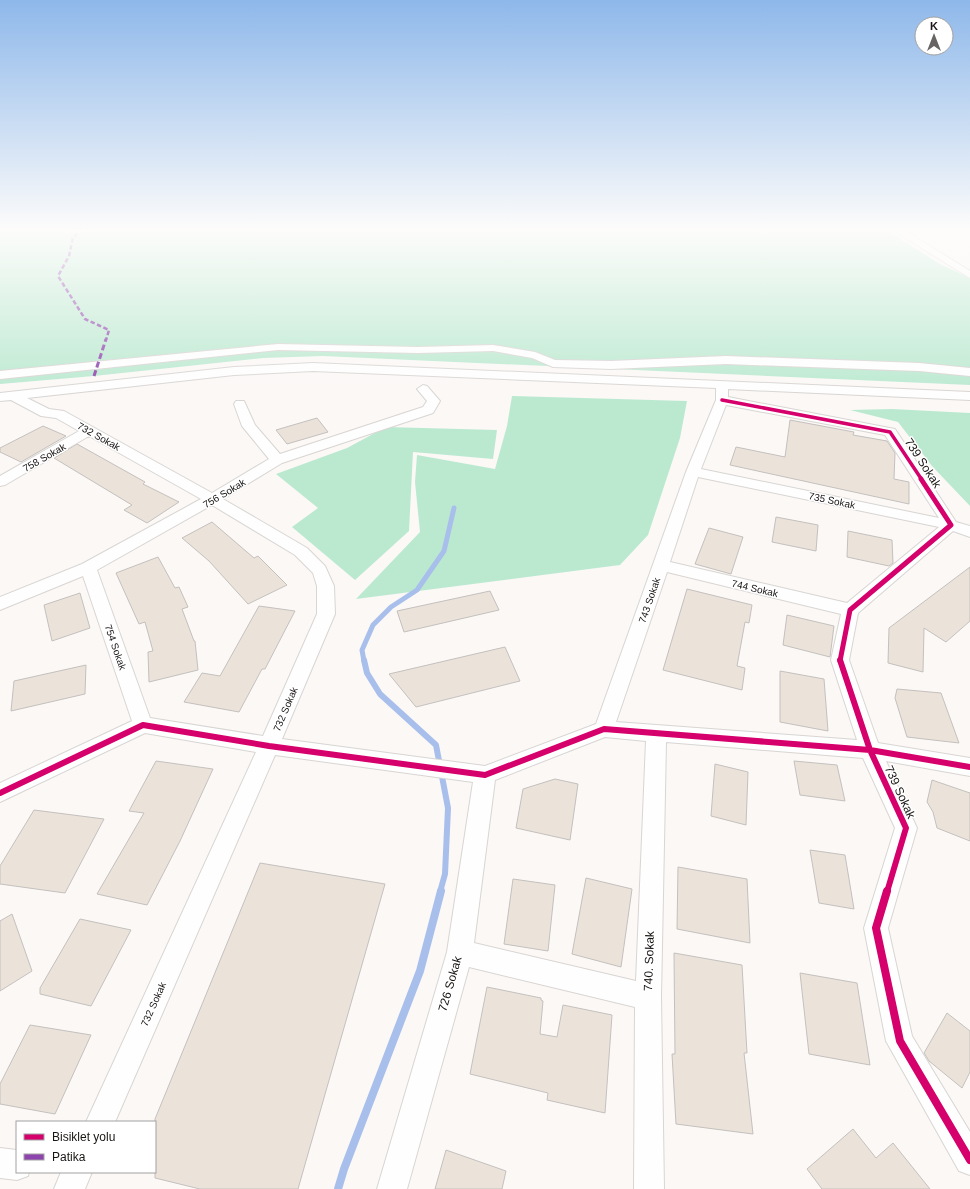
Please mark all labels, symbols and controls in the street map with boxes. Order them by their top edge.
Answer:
north arrow [914,16,954,56]
text: K [930,20,938,32]
street label: 732 Sokak [75,420,123,453]
street label: 739 Sokak [902,435,945,491]
street label: 758 Sokak [21,440,68,474]
street label: 756 Sokak [201,476,248,510]
street label: 735 Sokak [808,490,857,511]
street label: 743 Sokak [637,575,663,624]
street label: 744 Sokak [731,578,780,599]
street label: 754 Sokak [103,623,129,672]
street label: 732 Sokak [271,684,300,733]
street label: 739 Sokak [882,763,919,822]
street label: 740. Sokak [641,930,657,991]
street label: 726 Sokak [435,954,465,1013]
street label: 732 Sokak [139,979,168,1028]
legend [16,1121,156,1173]
text: Bisiklet yolu [52,1130,115,1144]
text: Patika [52,1150,86,1164]

